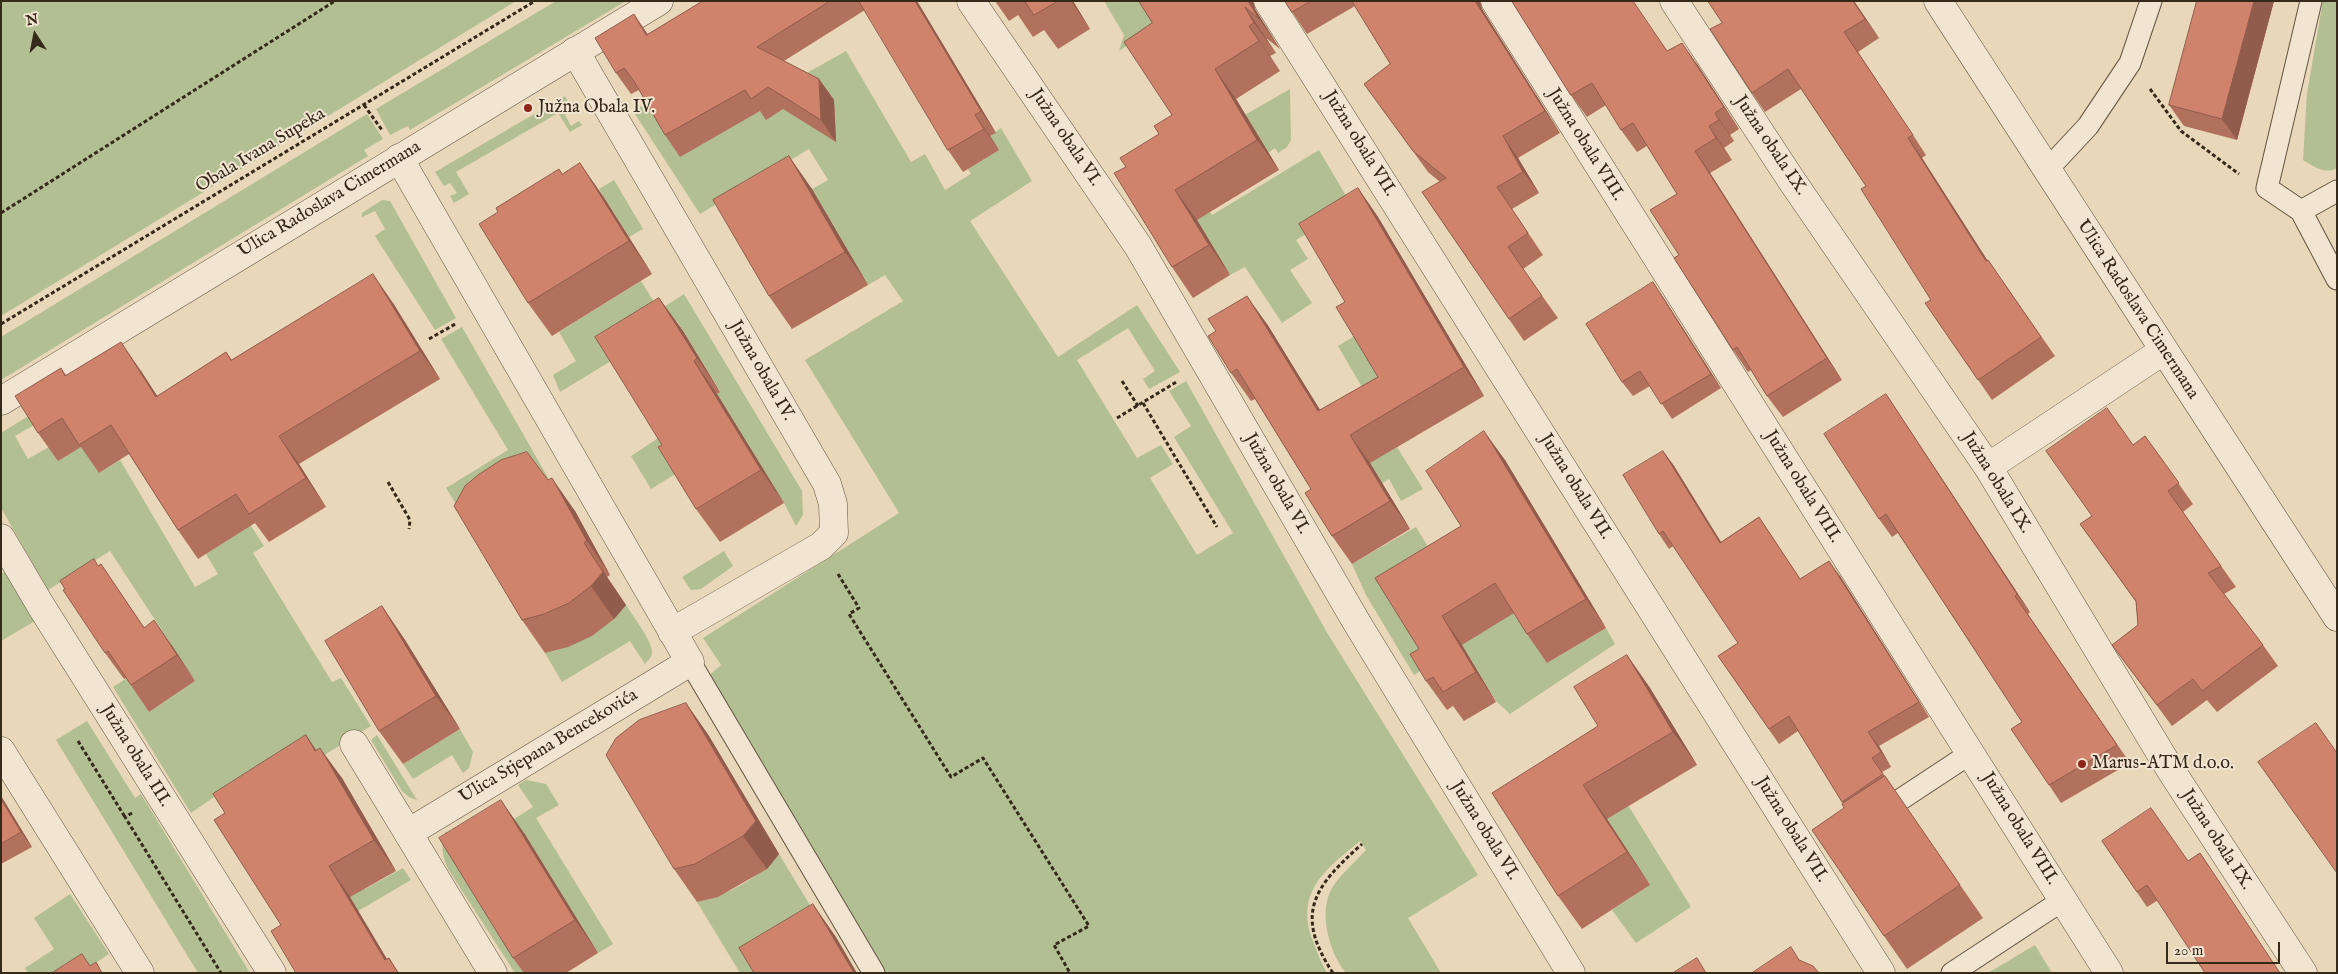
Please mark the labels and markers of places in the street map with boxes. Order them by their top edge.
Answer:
place label: Južna Obala IV. [538,97,655,119]
marker: Južna Obala IV. [522,102,534,114]
place label: Marus-ATM d.o.o. [2092,753,2234,775]
marker: Marus-ATM d.o.o. [2076,758,2088,770]

